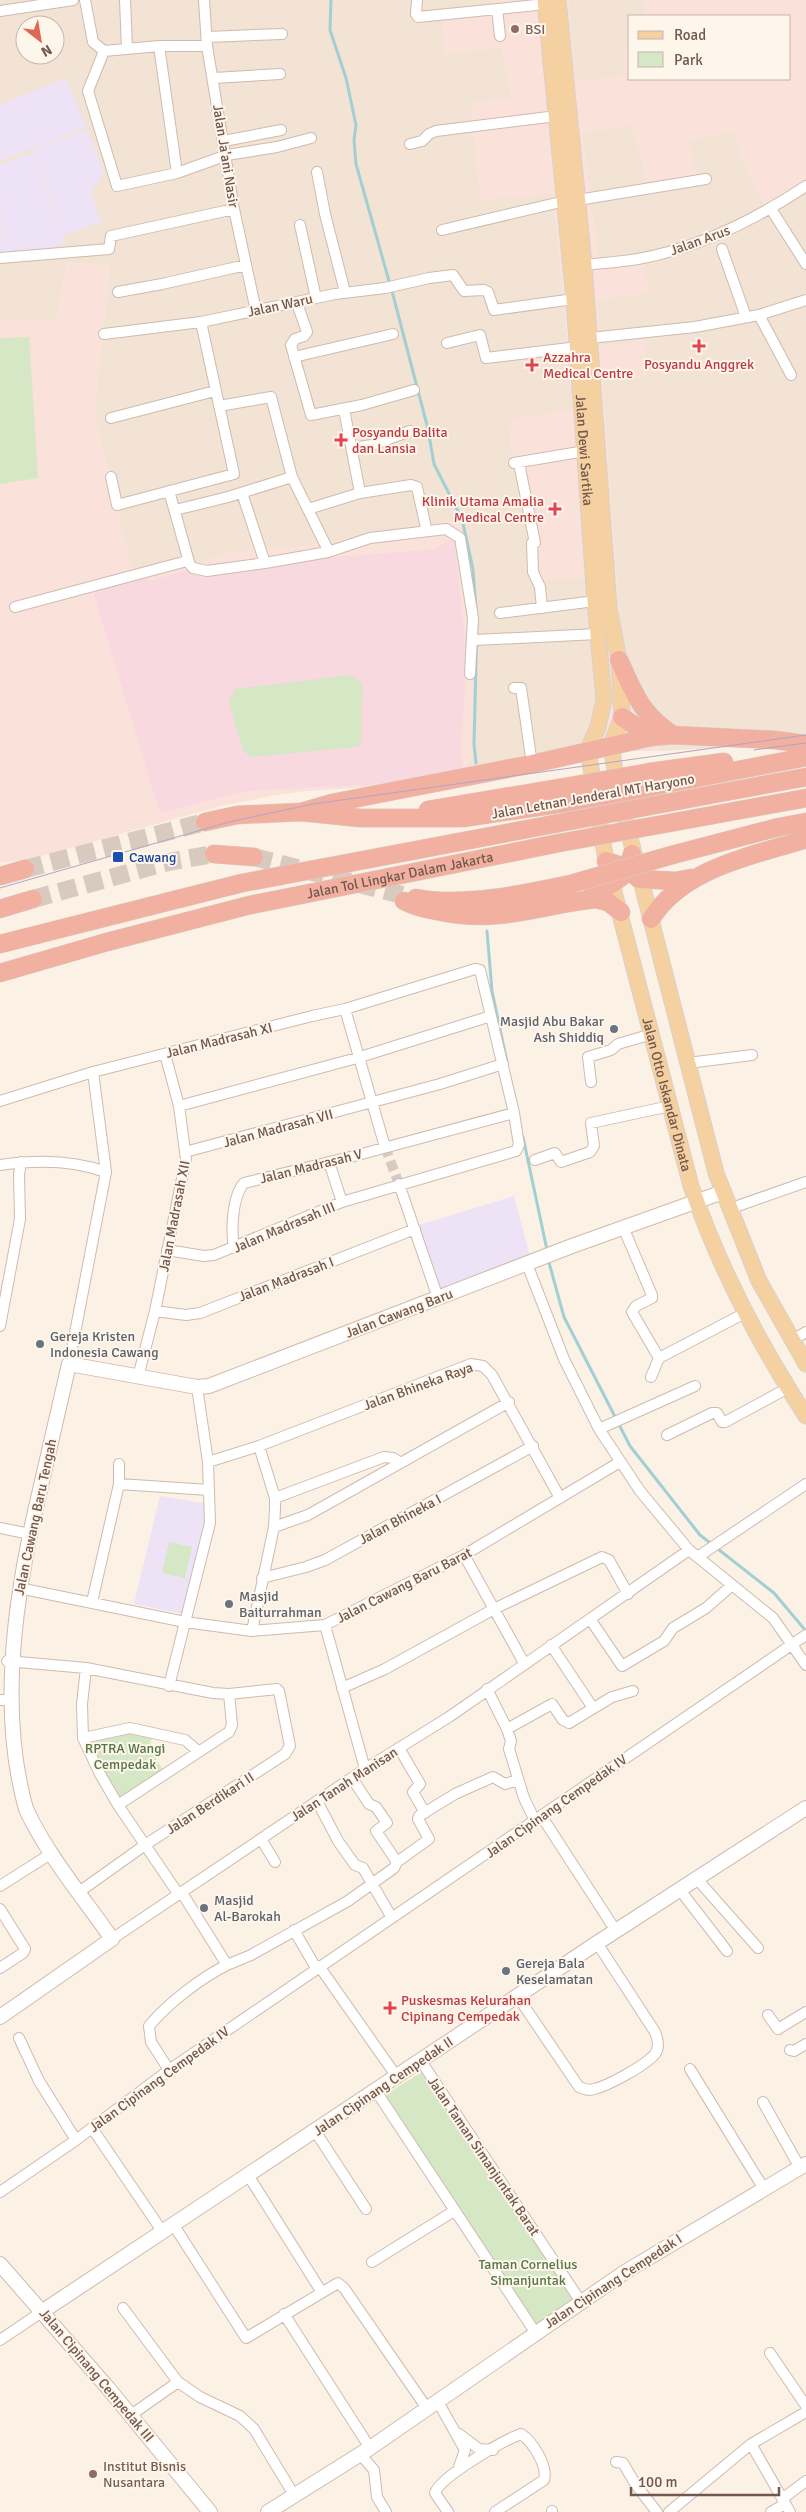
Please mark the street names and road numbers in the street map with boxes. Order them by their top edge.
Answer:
street label: Jalan Ja'ani Nasir [209,103,242,210]
street label: Jalan Arus [668,222,732,259]
street label: Jalan Waru [246,290,314,321]
street label: Jalan Dewi Sartika [572,394,596,506]
street label: Jalan Letnan Jenderal MT Haryono [490,770,696,823]
street label: Jalan Tol Lingkar Dalam Jakarta [305,848,495,902]
street label: Jalan Otto Iskandar Dinata [638,1016,695,1173]
street label: Jalan Madrasah XI [164,1019,274,1062]
street label: Jalan Madrasah VII [221,1106,335,1151]
street label: Jalan Madrasah V [258,1146,364,1187]
street label: Jalan Madrasah XII [155,1159,194,1273]
street label: Jalan Madrasah III [231,1198,338,1257]
street label: Jalan Madrasah I [236,1253,336,1305]
street label: Jalan Cawang Baru [343,1285,455,1342]
street label: Jalan Bhineka Raya [361,1359,475,1414]
street label: Jalan Cawang Baru Tengah [11,1437,60,1597]
street label: Jalan Bhineka I [356,1491,444,1548]
street label: Jalan Cawang Baru Barat [334,1544,475,1627]
street label: Jalan Tanah Manisan [288,1744,401,1825]
street label: Jalan Cipinang Cempedak IV [482,1751,630,1862]
street label: Jalan Berdikari II [163,1769,257,1838]
street label: Jalan Cipinang Cempedak IV [86,2023,233,2136]
street label: Jalan Cipinang Cempedak II [310,2033,456,2140]
street label: Jalan Taman Simanjuntak Barat [424,2074,543,2239]
street label: Jalan Cipinang Cempedak I [541,2230,685,2332]
street label: Jalan Cipinang Cempedak III [36,2305,157,2446]

